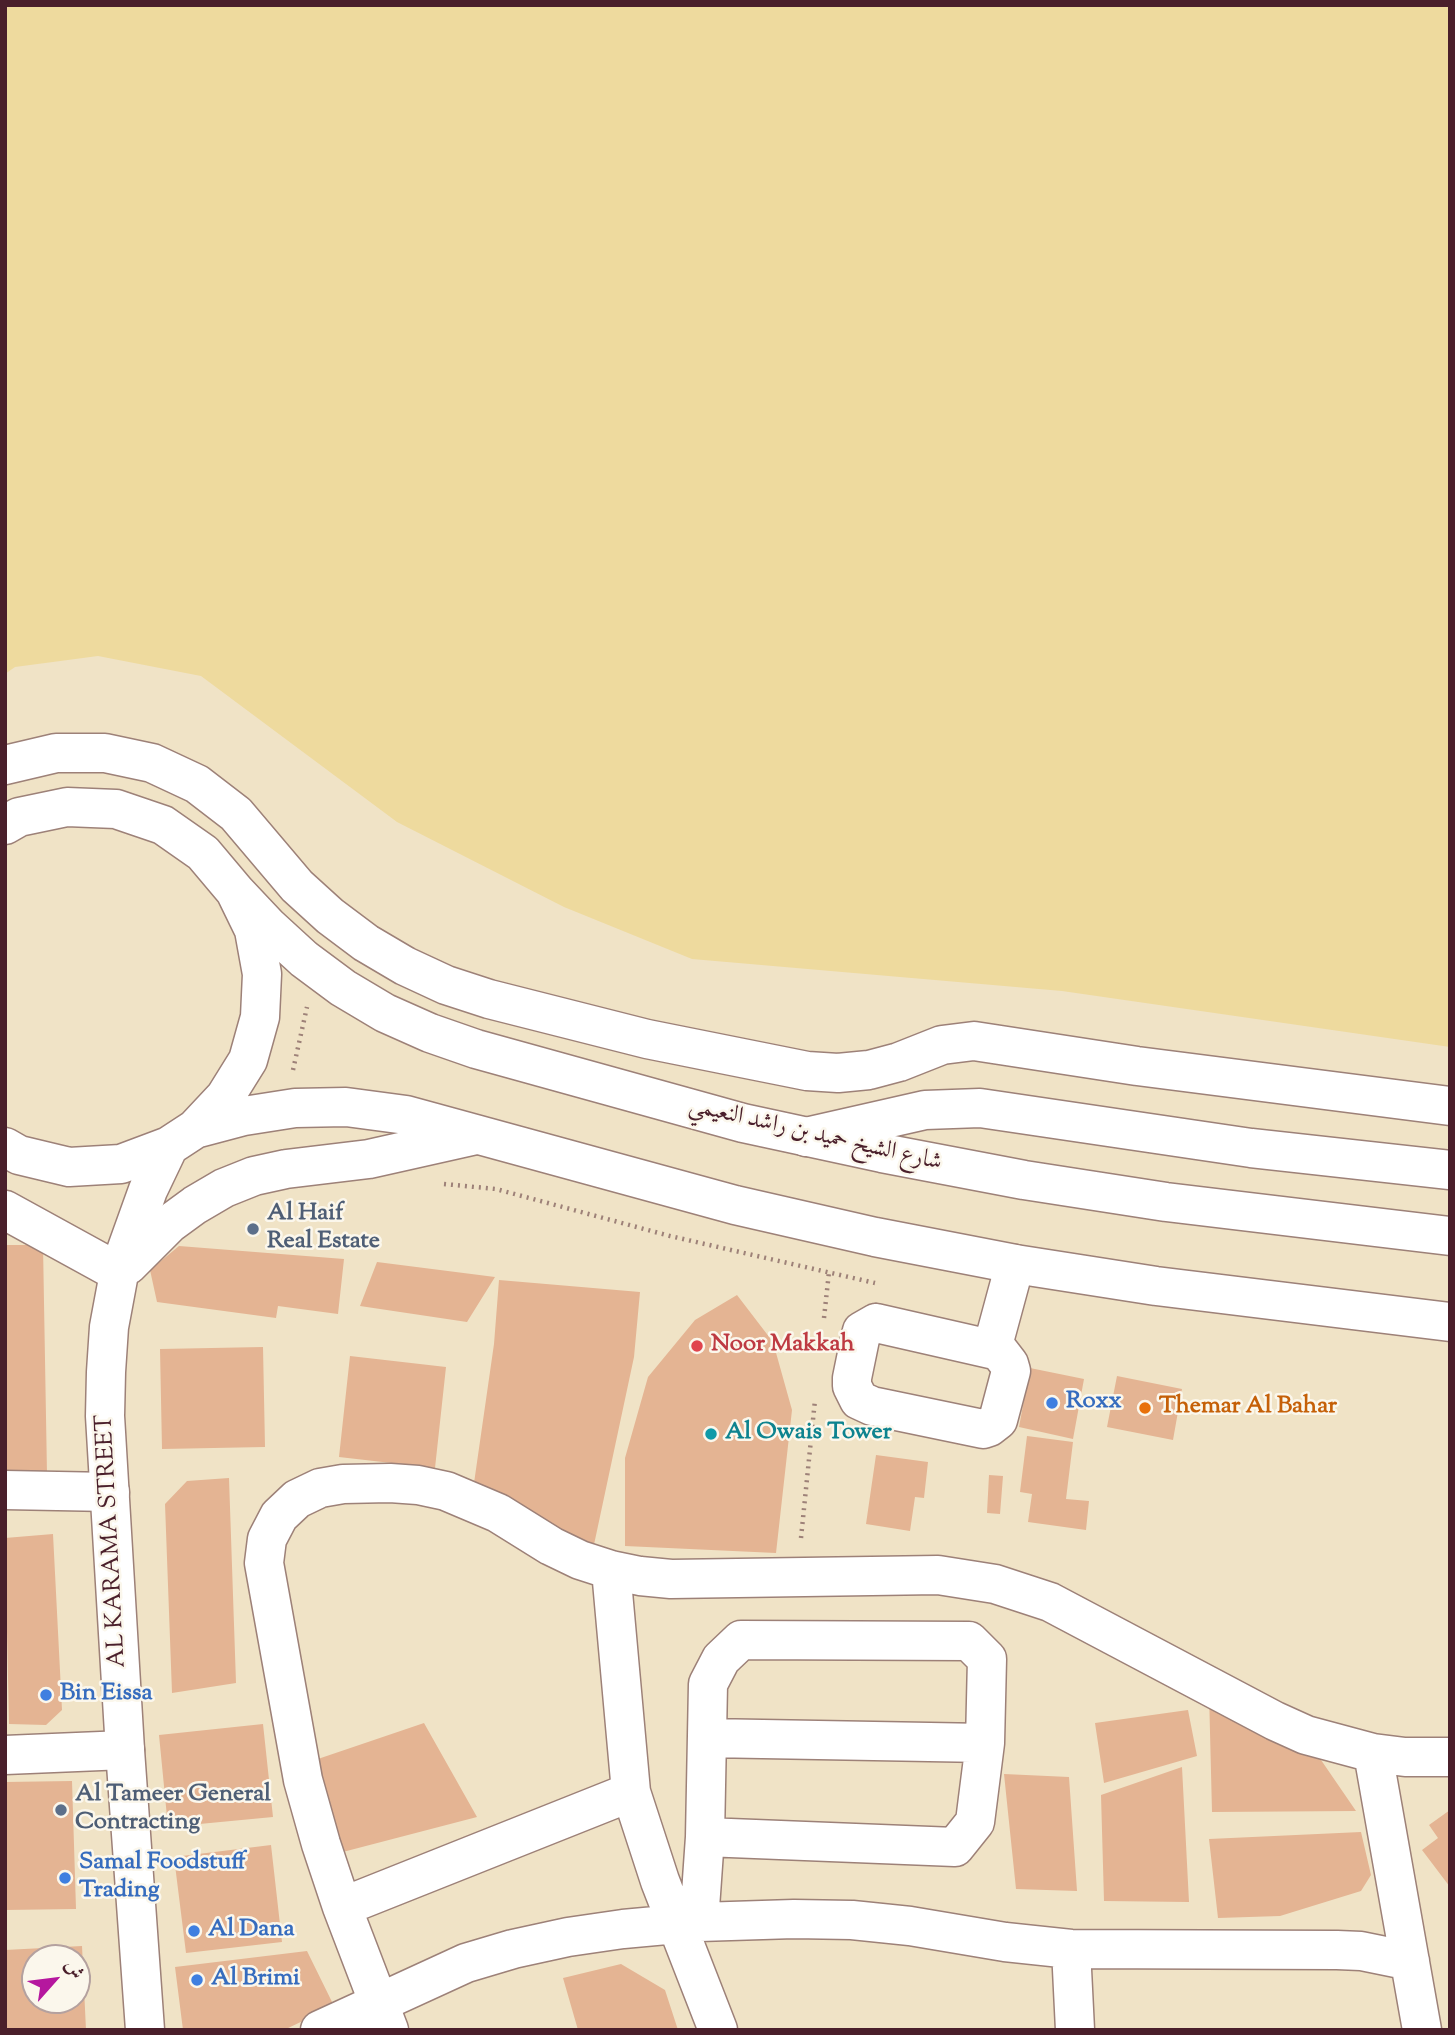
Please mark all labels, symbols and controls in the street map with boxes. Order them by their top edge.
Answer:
street label: شارع الشيخ حميد بن راشد النعيمي [686,1093,944,1179]
place label: Al Haif Real Estate [267,1201,380,1257]
marker: Al Haif Real Estate [245,1221,261,1237]
place label: Noor Makkah [711,1332,855,1360]
marker: Noor Makkah [689,1338,705,1354]
place label: Roxx [1066,1389,1122,1417]
place label: Themar Al Bahar [1159,1394,1337,1422]
marker: Roxx [1044,1395,1060,1411]
marker: Themar Al Bahar [1137,1400,1153,1416]
street label: AL KARAMA STREET [92,1414,134,1668]
place label: Al Owais Tower [725,1420,892,1448]
marker: Al Owais Tower [703,1426,719,1442]
place label: Bin Eissa [60,1681,152,1709]
marker: Bin Eissa [38,1687,54,1703]
place label: Al Tameer General Contracting [75,1782,271,1838]
marker: Al Tameer General Contracting [53,1802,69,1818]
place label: Samal Foodstuff Trading [79,1850,246,1906]
marker: Samal Foodstuff Trading [57,1870,73,1886]
place label: Al Dana [208,1917,295,1945]
marker: Al Dana [186,1923,202,1939]
north arrow [21,1944,91,2014]
text: ش [57,1955,90,1985]
place label: Al Brimi [211,1966,300,1994]
marker: Al Brimi [189,1972,205,1988]

